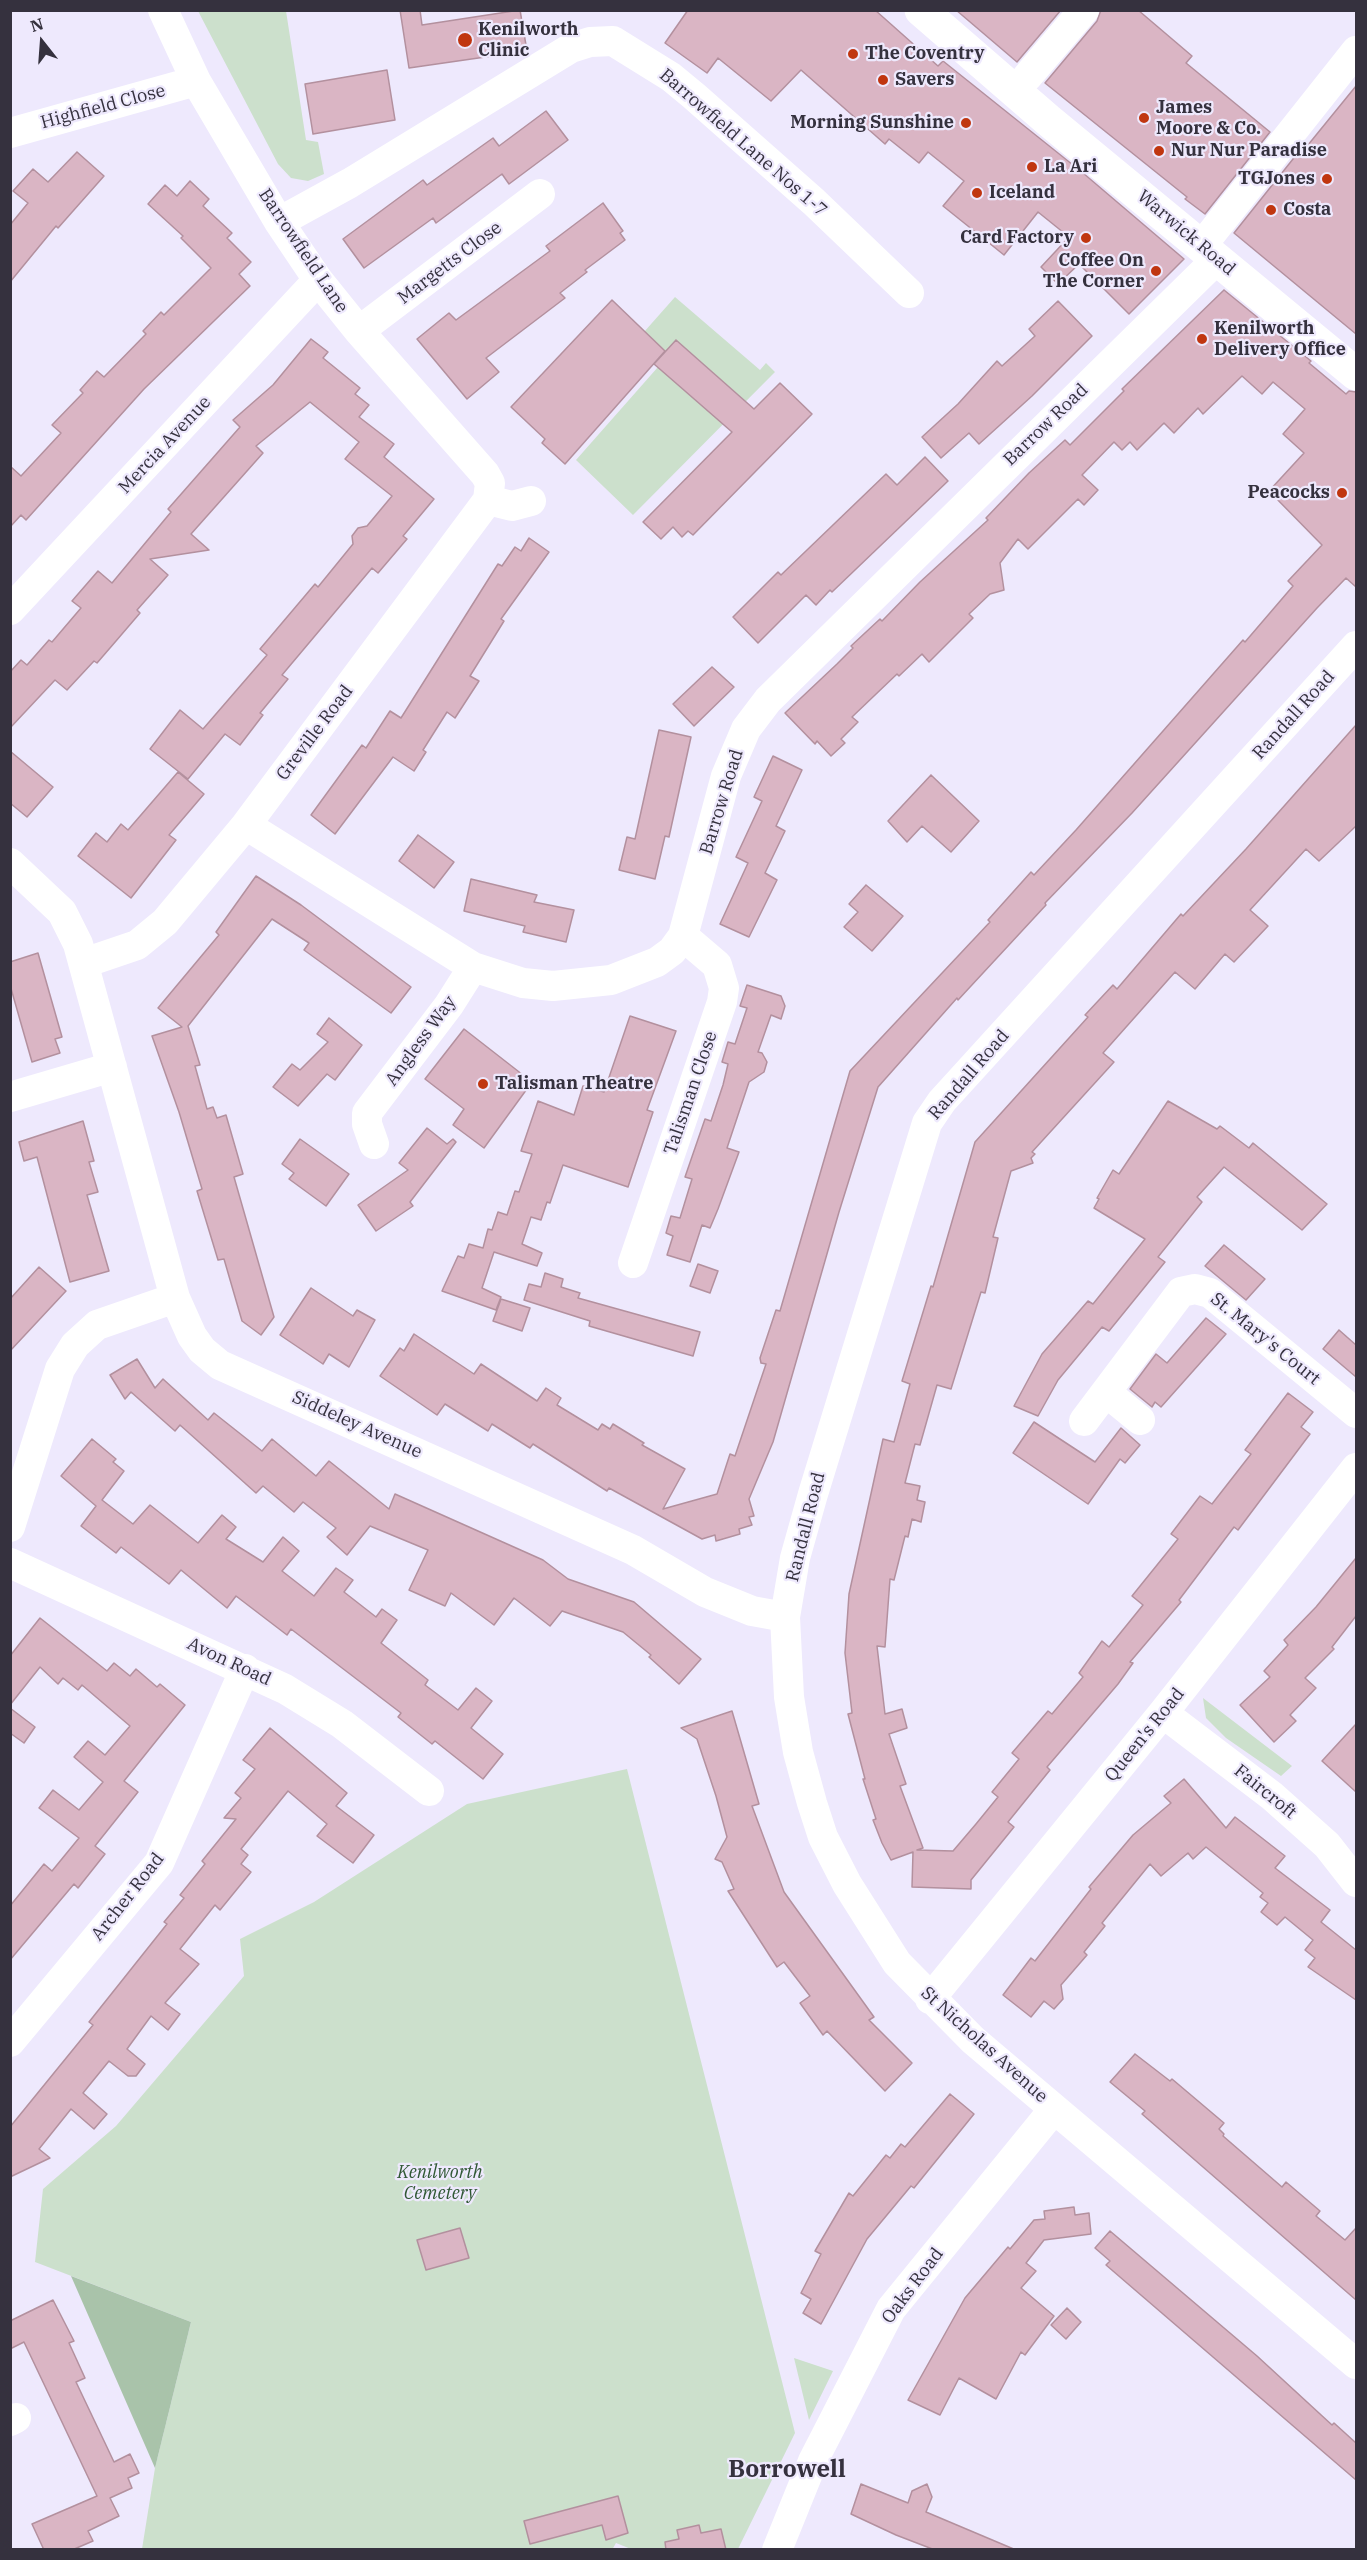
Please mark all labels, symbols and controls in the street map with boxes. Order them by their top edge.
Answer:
north arrow [12,12,72,72]
text: N [28,13,46,36]
place label: Kenilworth Clinic [478,19,578,62]
marker: Kenilworth Clinic [456,31,474,49]
place label: The Coventry [865,43,984,65]
marker: The Coventry [846,47,860,61]
street label: Barrowfield Lane Nos 1-7 [655,64,831,222]
place label: Savers [895,69,954,91]
marker: Savers [876,73,890,87]
street label: Highfield Close [38,80,168,134]
place label: James Moore & Co. [1156,97,1261,140]
marker: James Moore & Co. [1137,111,1151,125]
place label: Morning Sunshine [790,112,954,134]
marker: Morning Sunshine [959,116,973,130]
place label: Nur Nur Paradise [1171,140,1327,162]
marker: Nur Nur Paradise [1152,144,1166,158]
place label: La Ari [1044,156,1097,178]
marker: La Ari [1025,160,1039,174]
place label: TGJones [1238,168,1315,190]
marker: TGJones [1320,172,1334,186]
place label: Iceland [989,182,1055,204]
street label: Barrowfield Lane [253,185,353,317]
marker: Iceland [970,186,984,200]
street label: Warwick Road [1133,186,1239,280]
place label: Costa [1283,199,1331,221]
marker: Costa [1264,203,1278,217]
street label: Margetts Close [394,217,506,309]
place label: Card Factory [960,227,1074,249]
marker: Card Factory [1079,231,1093,245]
place label: Coffee On The Corner [1043,250,1144,292]
marker: Coffee On The Corner [1149,264,1163,278]
place label: Kenilworth Delivery Office [1214,318,1346,360]
marker: Kenilworth Delivery Office [1195,332,1209,346]
street label: Barrow Road [999,379,1093,471]
street label: Mercia Avenue [114,392,216,498]
place label: Peacocks [1248,482,1330,504]
marker: Peacocks [1335,486,1349,500]
street label: Randall Road [1248,666,1340,764]
street label: Greville Road [272,681,358,785]
street label: Barrow Road [696,747,748,857]
street label: Angless Way [381,992,461,1090]
street label: Randall Road [924,1026,1014,1124]
street label: Talisman Close [660,1028,722,1158]
place label: Talisman Theatre [495,1073,653,1095]
marker: Talisman Theatre [476,1077,490,1091]
street label: St. Mary's Court [1206,1288,1324,1390]
street label: Siddeley Avenue [289,1387,425,1463]
street label: Randall Road [782,1470,830,1584]
street label: Avon Road [184,1633,274,1691]
street label: Queen's Road [1101,1684,1189,1786]
street label: Faircroft [1230,1760,1300,1824]
street label: Archer Road [87,1849,169,1945]
street label: St Nicholas Avenue [916,1982,1052,2108]
park label: Kenilworth Cemetery [397,2162,483,2204]
street label: Oaks Road [878,2244,948,2328]
district label: Borrowell [728,2456,846,2484]

